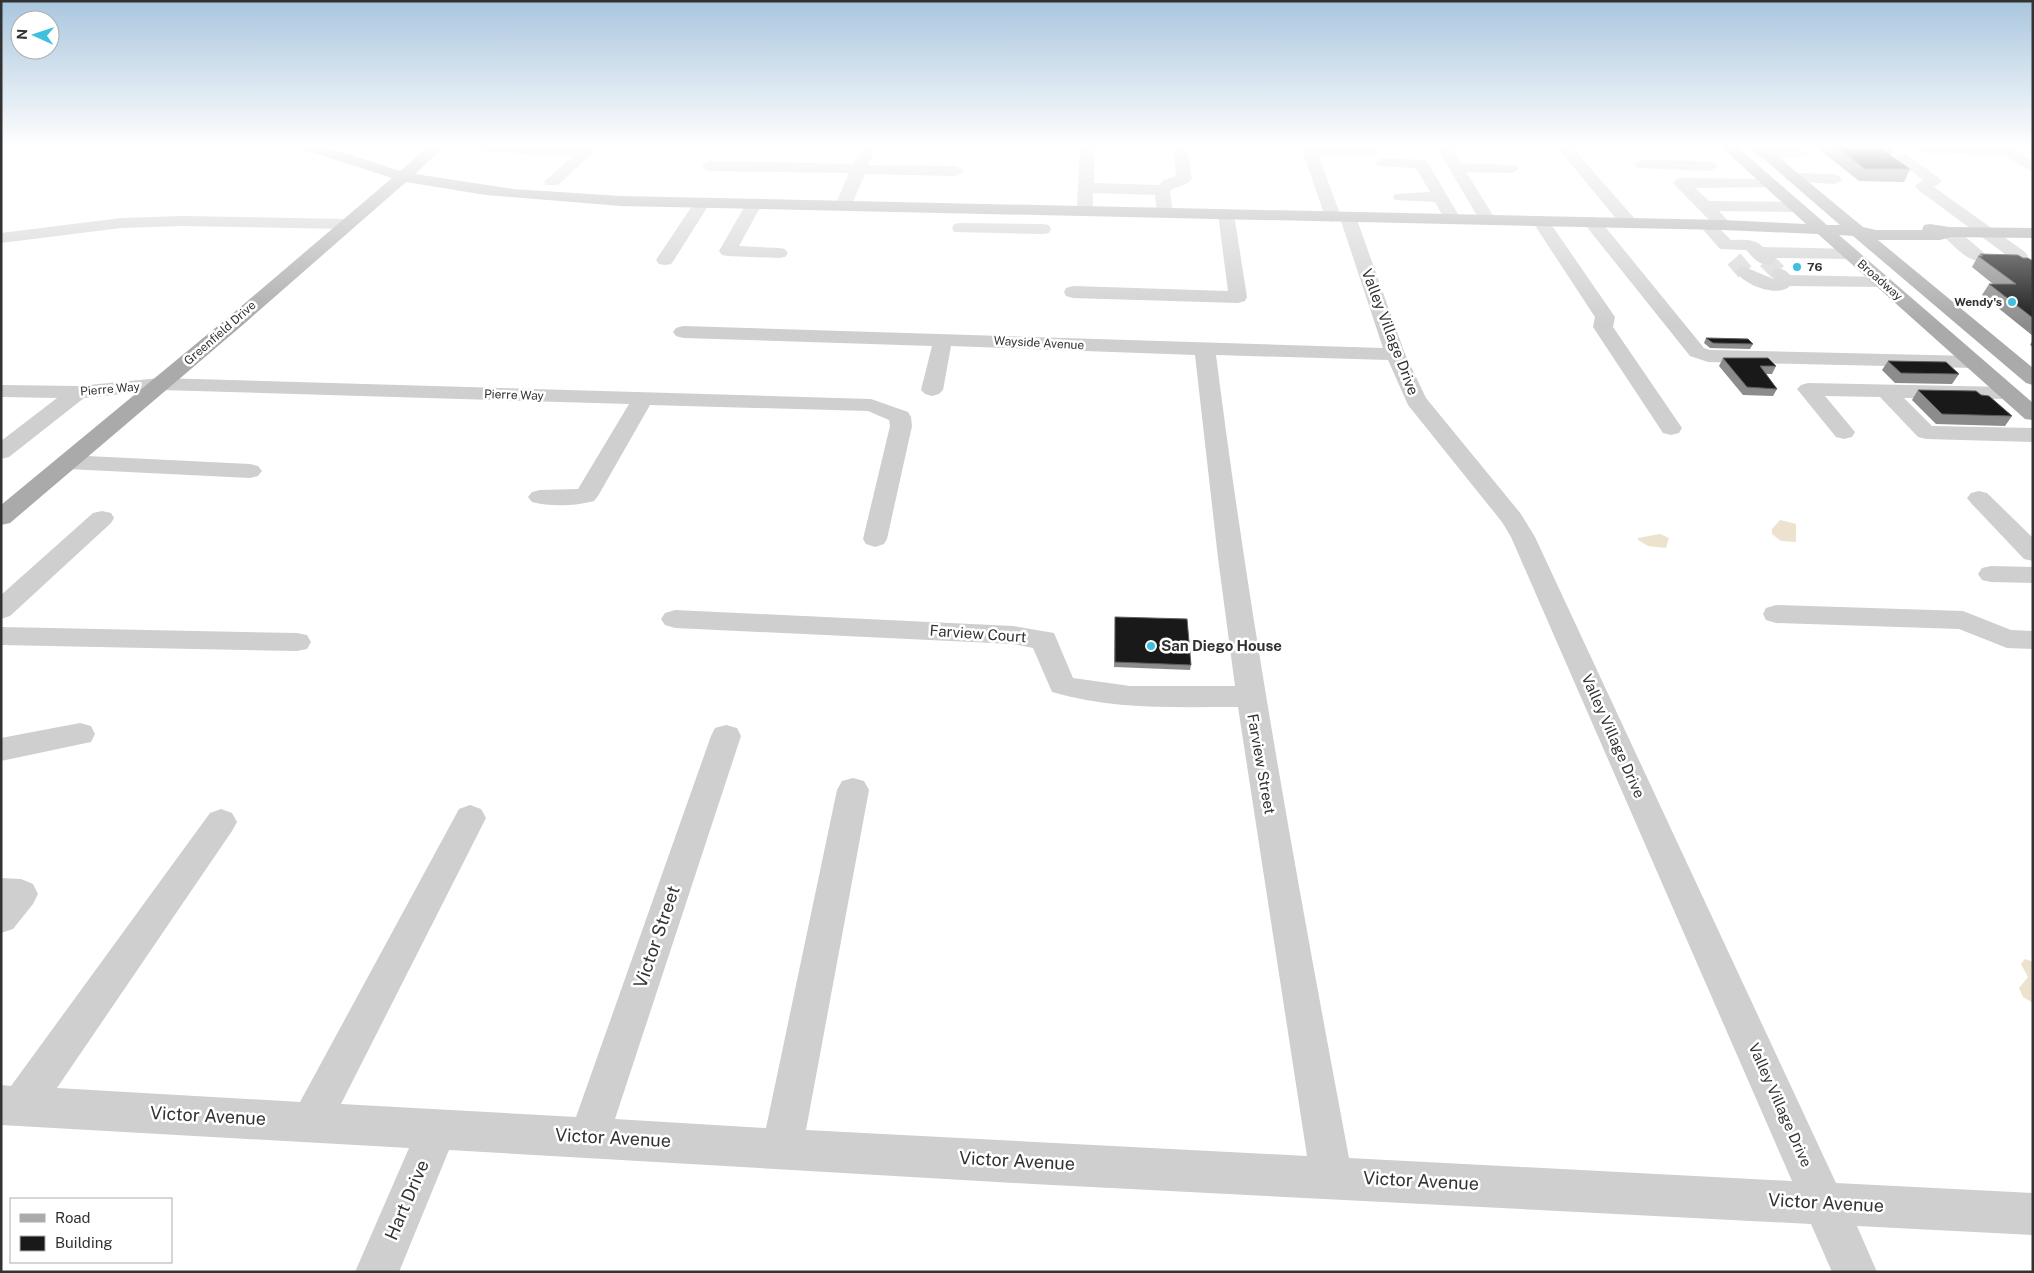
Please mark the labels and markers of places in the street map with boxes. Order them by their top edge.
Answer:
place label: 76 [1807,260,1822,274]
marker: 76 [1791,261,1803,273]
place label: Wendy's [1954,295,2002,309]
marker: Wendy's [2006,296,2018,308]
place label: San Diego House [1161,637,1282,654]
marker: San Diego House [1145,640,1157,652]

